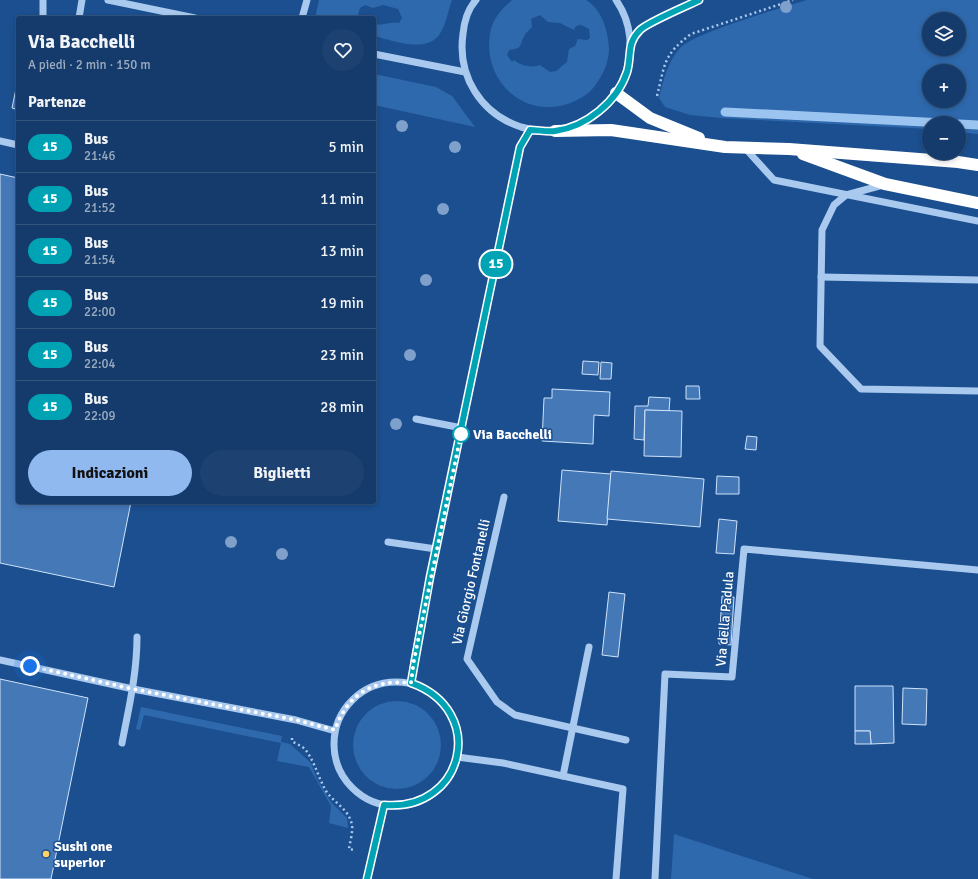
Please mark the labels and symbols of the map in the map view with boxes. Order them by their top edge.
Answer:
line badge: 15 [478,251,514,277]
marker: Via Bacchelli [452,425,470,443]
place label: Via Bacchelli [473,426,552,443]
street label: Via Giorgio Fontanelli [448,517,494,647]
street label: Via della Padula [712,571,738,667]
your location [20,656,40,676]
place label: Sushi one superior [54,838,113,871]
marker: Sushi one superior [41,849,51,859]

